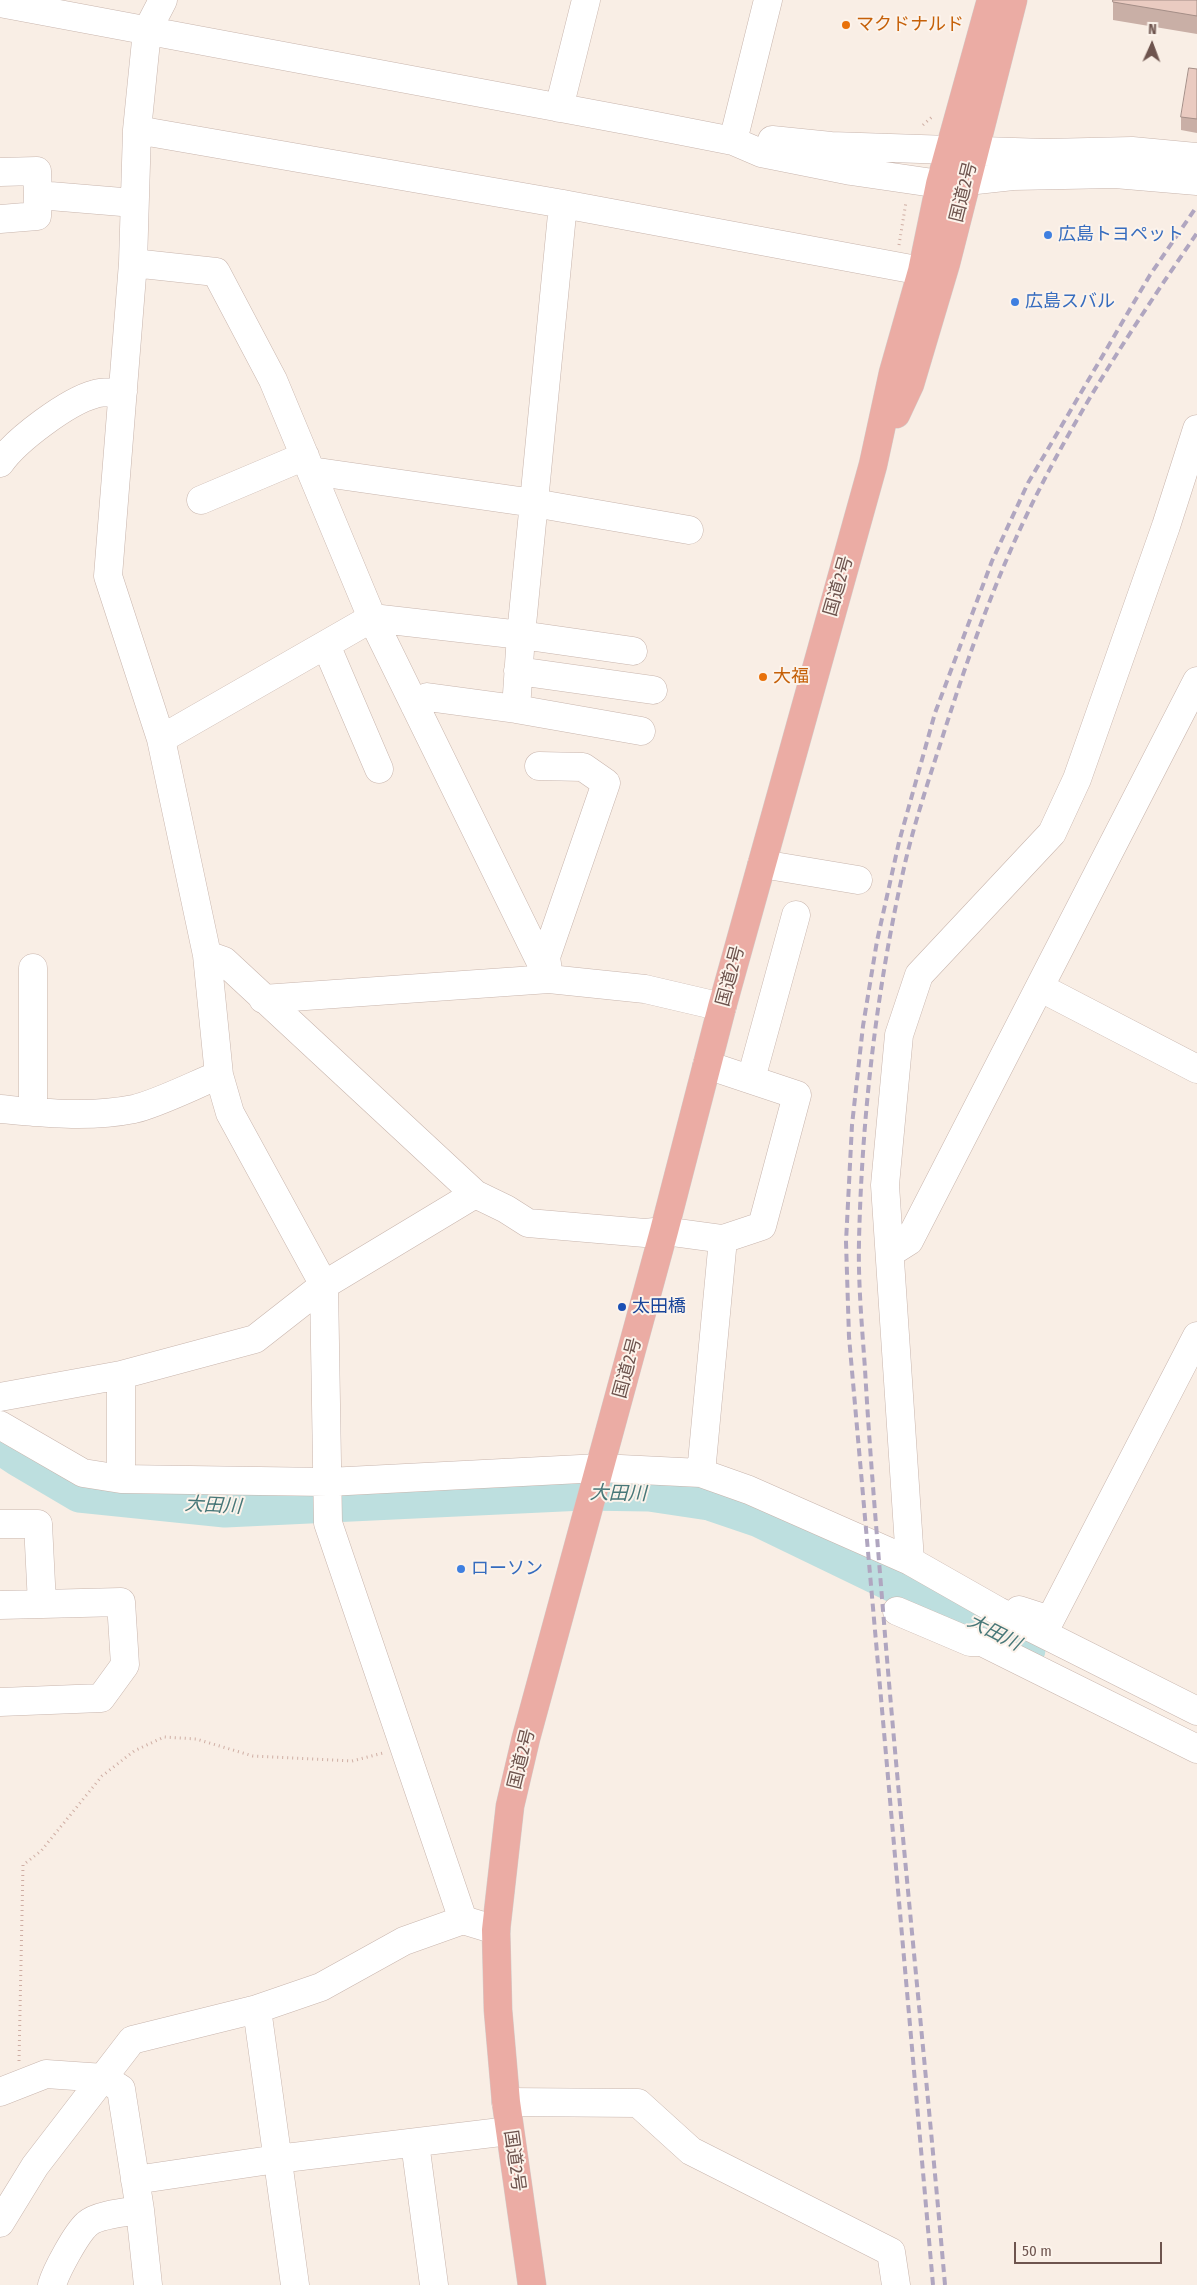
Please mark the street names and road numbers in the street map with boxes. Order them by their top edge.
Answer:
street label: 国道2号 [946,159,982,225]
street label: 国道2号 [820,553,858,619]
street label: 国道2号 [713,943,749,1009]
street label: 国道2号 [610,1335,646,1401]
street label: 国道2号 [504,1726,540,1792]
street label: 国道2号 [499,2129,529,2193]

